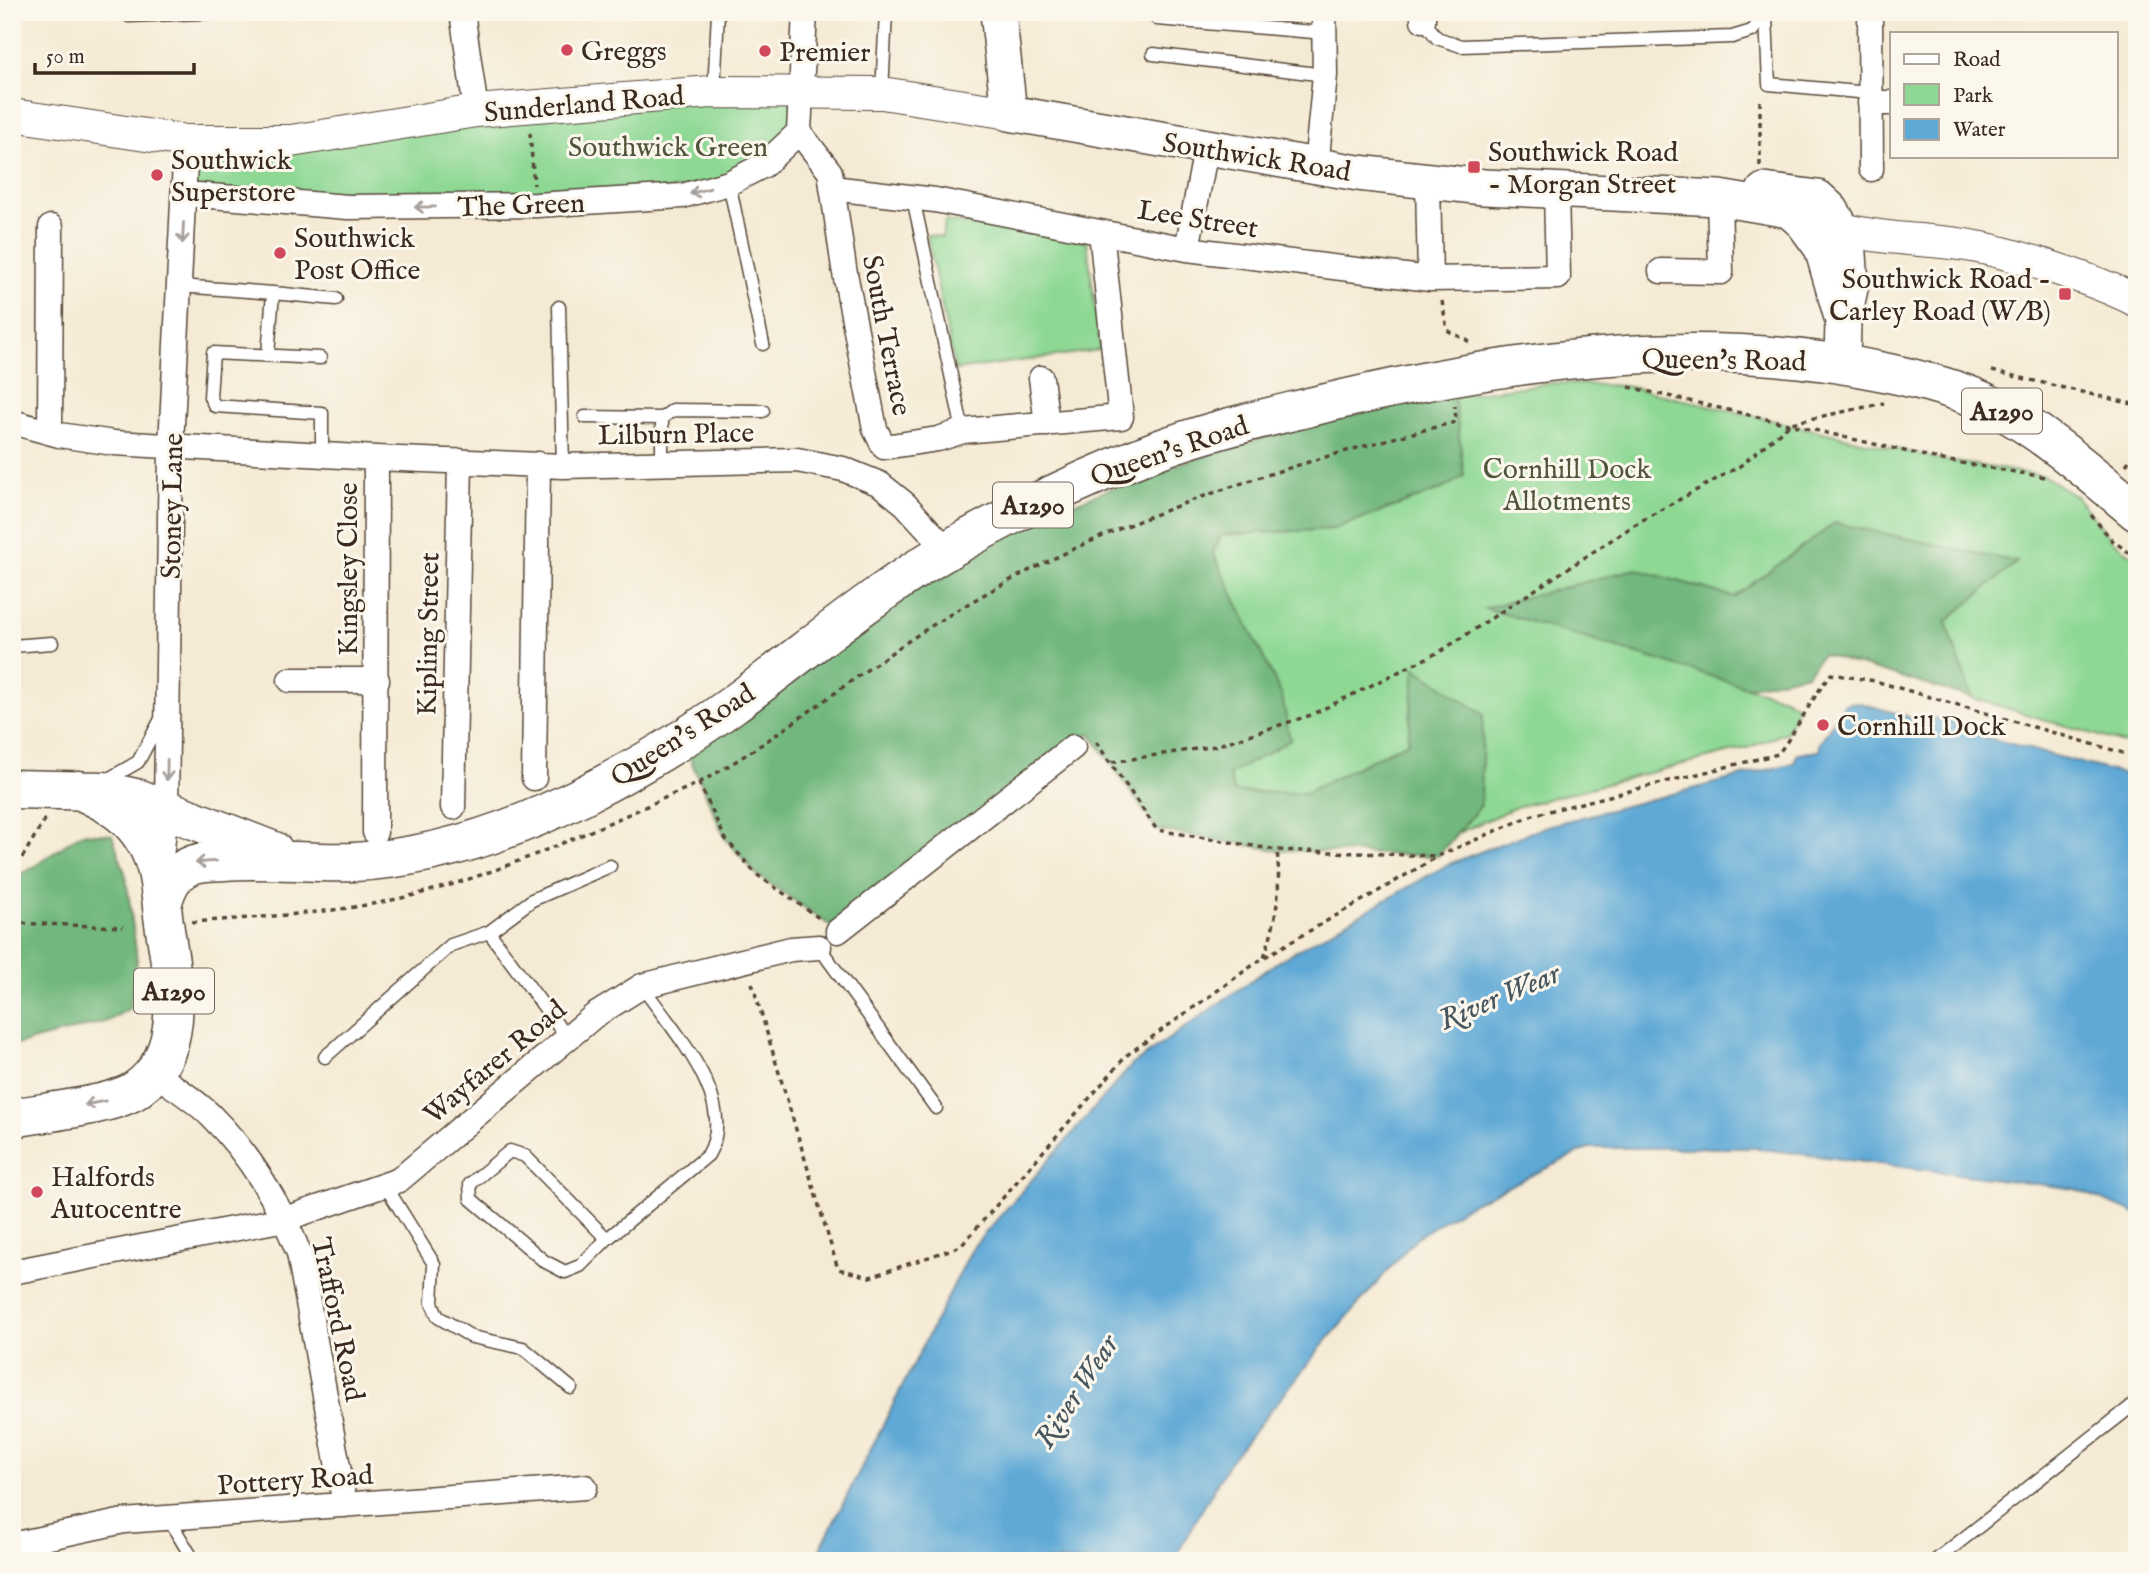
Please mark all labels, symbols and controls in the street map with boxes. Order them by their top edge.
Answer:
scale bar [35,32,194,76]
legend [1890,32,2118,158]
place label: Greggs [581,35,667,70]
place label: Premier [779,36,870,71]
marker: Greggs [559,42,575,58]
marker: Premier [757,43,773,59]
text: 50 m [46,44,85,71]
text: Road [1953,47,2001,74]
street label: Sunderland Road [483,79,686,132]
text: Park [1953,83,1994,110]
text: Water [1953,117,2006,144]
street label: Southwick Road [1160,126,1353,191]
park label: Southwick Green [568,131,768,166]
place label: Southwick Road - Morgan Street [1488,136,1678,203]
place label: Southwick Superstore [171,144,296,211]
marker: Southwick Road - Morgan Street [1466,159,1482,175]
marker: Southwick Superstore [149,167,165,183]
one-way arrow [690,185,712,198]
street label: The Green [457,187,585,226]
street label: Lee Street [1135,194,1261,247]
one-way arrow [414,200,437,213]
one-way arrow [176,222,189,244]
place label: Southwick Post Office [294,222,420,289]
marker: Southwick Post Office [272,245,288,261]
street label: South Terrace [853,252,918,419]
place label: Southwick Road - Carley Road (W/B) [1829,263,2051,330]
marker: Southwick Road - Carley Road (W/B) [2057,286,2073,302]
street label: Queen's Road [1641,343,1807,380]
road number: A1290 [1962,388,2042,434]
street label: Queen's Road [1086,409,1254,496]
street label: Lilburn Place [597,417,755,454]
street label: Stoney Lane [155,432,192,580]
park label: Cornhill Dock Allotments [1483,453,1652,520]
street label: Kingsley Close [332,482,367,656]
road number: A1290 [993,482,1073,527]
street label: Kipling Street [411,552,448,716]
street label: Queen's Road [605,676,762,796]
place label: Cornhill Dock [1837,710,2007,745]
marker: Cornhill Dock [1815,717,1831,733]
one-way arrow [160,758,173,781]
one-way arrow [196,856,218,869]
water label: River Wear [1433,955,1568,1040]
road number: A1290 [134,968,214,1014]
street label: Wayfarer Road [417,993,574,1133]
one-way arrow [84,1096,107,1110]
place label: Halfords Autocentre [50,1161,182,1228]
marker: Halfords Autocentre [29,1184,45,1200]
street label: Trafford Road [302,1234,371,1405]
water label: River Wear [1027,1327,1129,1456]
street label: Pottery Road [216,1459,374,1504]

